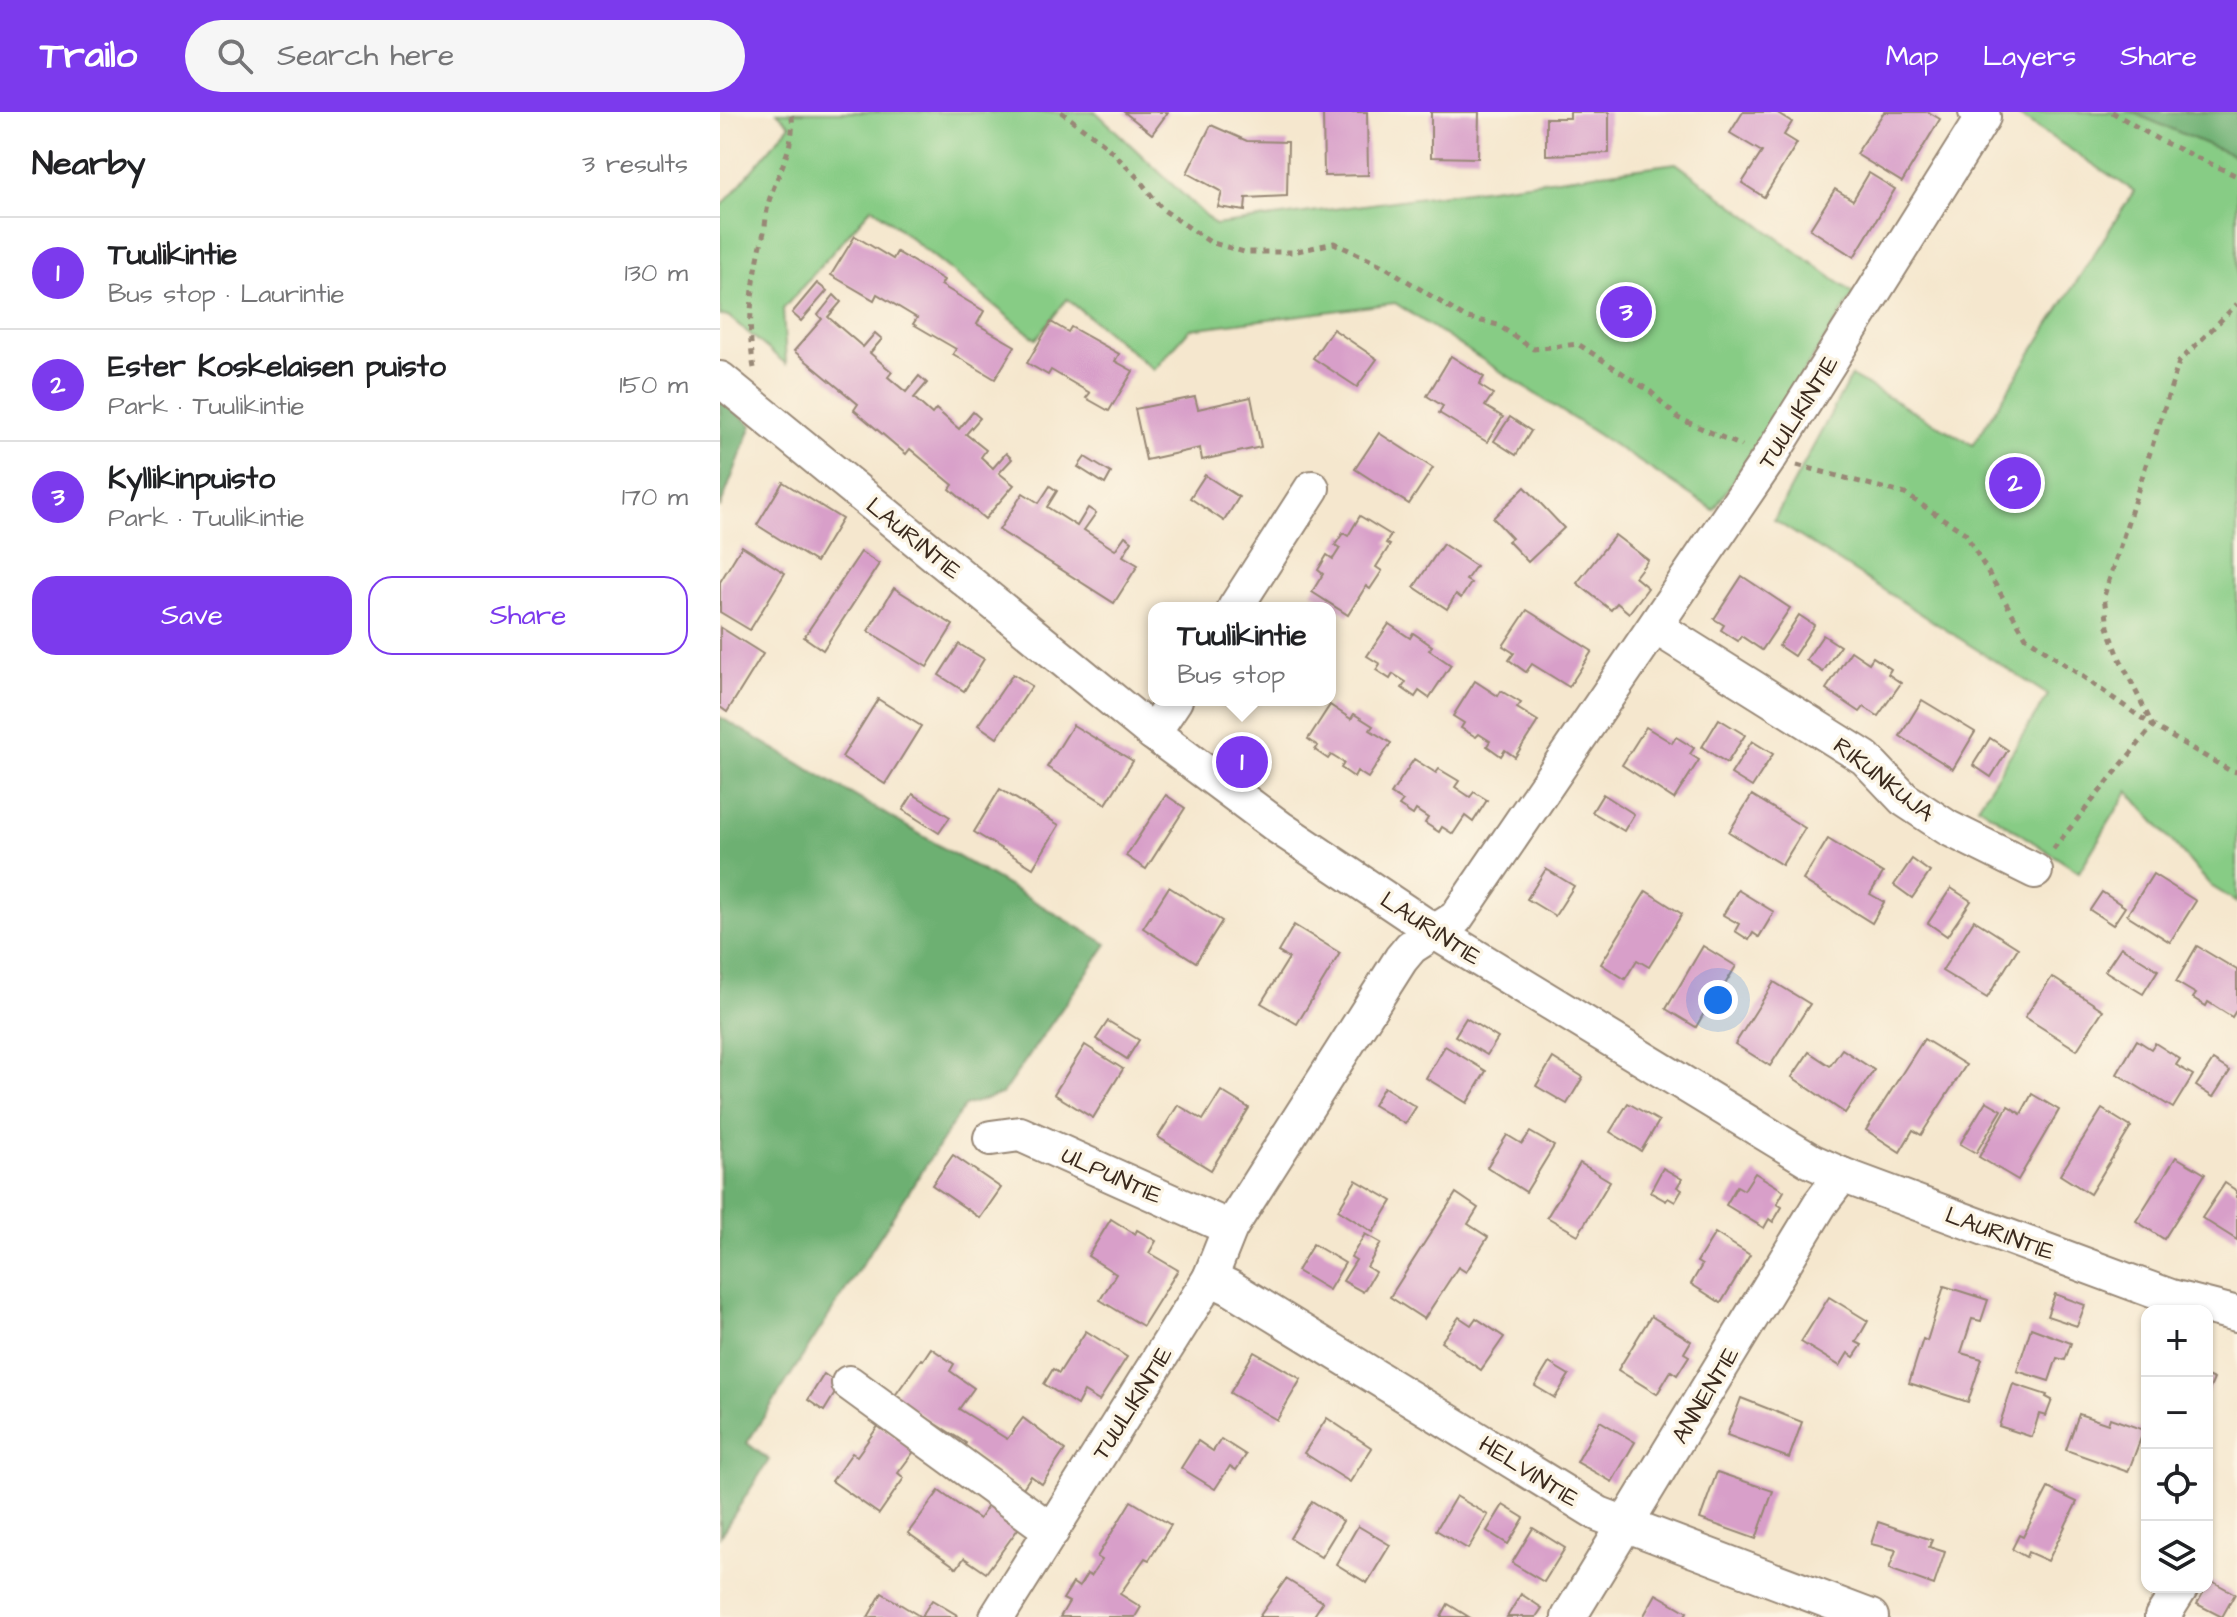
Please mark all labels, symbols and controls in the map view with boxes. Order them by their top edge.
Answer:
search box [185,20,745,92]
text: Trailo [40,30,137,82]
icon: search [213,34,257,78]
text: Search here [277,35,454,77]
text: Map [1886,37,1939,76]
text: Layers [1983,37,2076,76]
text: Share [2120,37,2197,76]
text: Nearby [32,140,146,188]
text: 3 results [582,146,688,182]
text: Tuulikintie [108,234,237,276]
text: 1 [56,255,60,291]
text: 130 m [624,255,688,291]
text: Bus stop · Laurintie [108,276,345,312]
pin: 3 [1600,282,1652,342]
text: Ester Koskelaisen puisto [108,346,446,388]
street label: TUULIKINTIE [1750,349,1847,476]
text: 2 [51,367,65,403]
text: 150 m [619,367,688,403]
text: Park · Tuulikintie [108,388,305,424]
pin: 2 [1989,453,2041,513]
text: Kyllikinpuisto [108,458,275,500]
text: 3 [51,479,65,515]
text: 170 m [622,479,688,515]
street label: LAURINTIE [858,490,968,588]
text: Park · Tuulikintie [108,500,305,536]
button: Save [32,576,352,655]
button: Share [368,576,688,655]
popup [1148,602,1336,706]
text: Tuulikintie [1177,615,1307,657]
text: Bus stop [1177,657,1285,693]
street label: RIKUNKUJA [1826,729,1941,830]
pin: 1 [1216,732,1268,792]
street label: LAURINTIE [1373,884,1488,974]
your location [1698,980,1738,1020]
street label: ULPUNTIE [1056,1139,1167,1213]
street label: LAURINTIE [1940,1198,2059,1269]
map controls [2141,1305,2213,1593]
button: + [2141,1305,2213,1377]
street label: TUULIKINTIE [1084,1340,1181,1467]
street label: ANNENTIE [1664,1341,1748,1450]
button: − [2141,1377,2213,1449]
street label: HELVINTIE [1472,1428,1585,1516]
button: locate [2141,1449,2213,1521]
button: layers [2141,1521,2213,1593]

